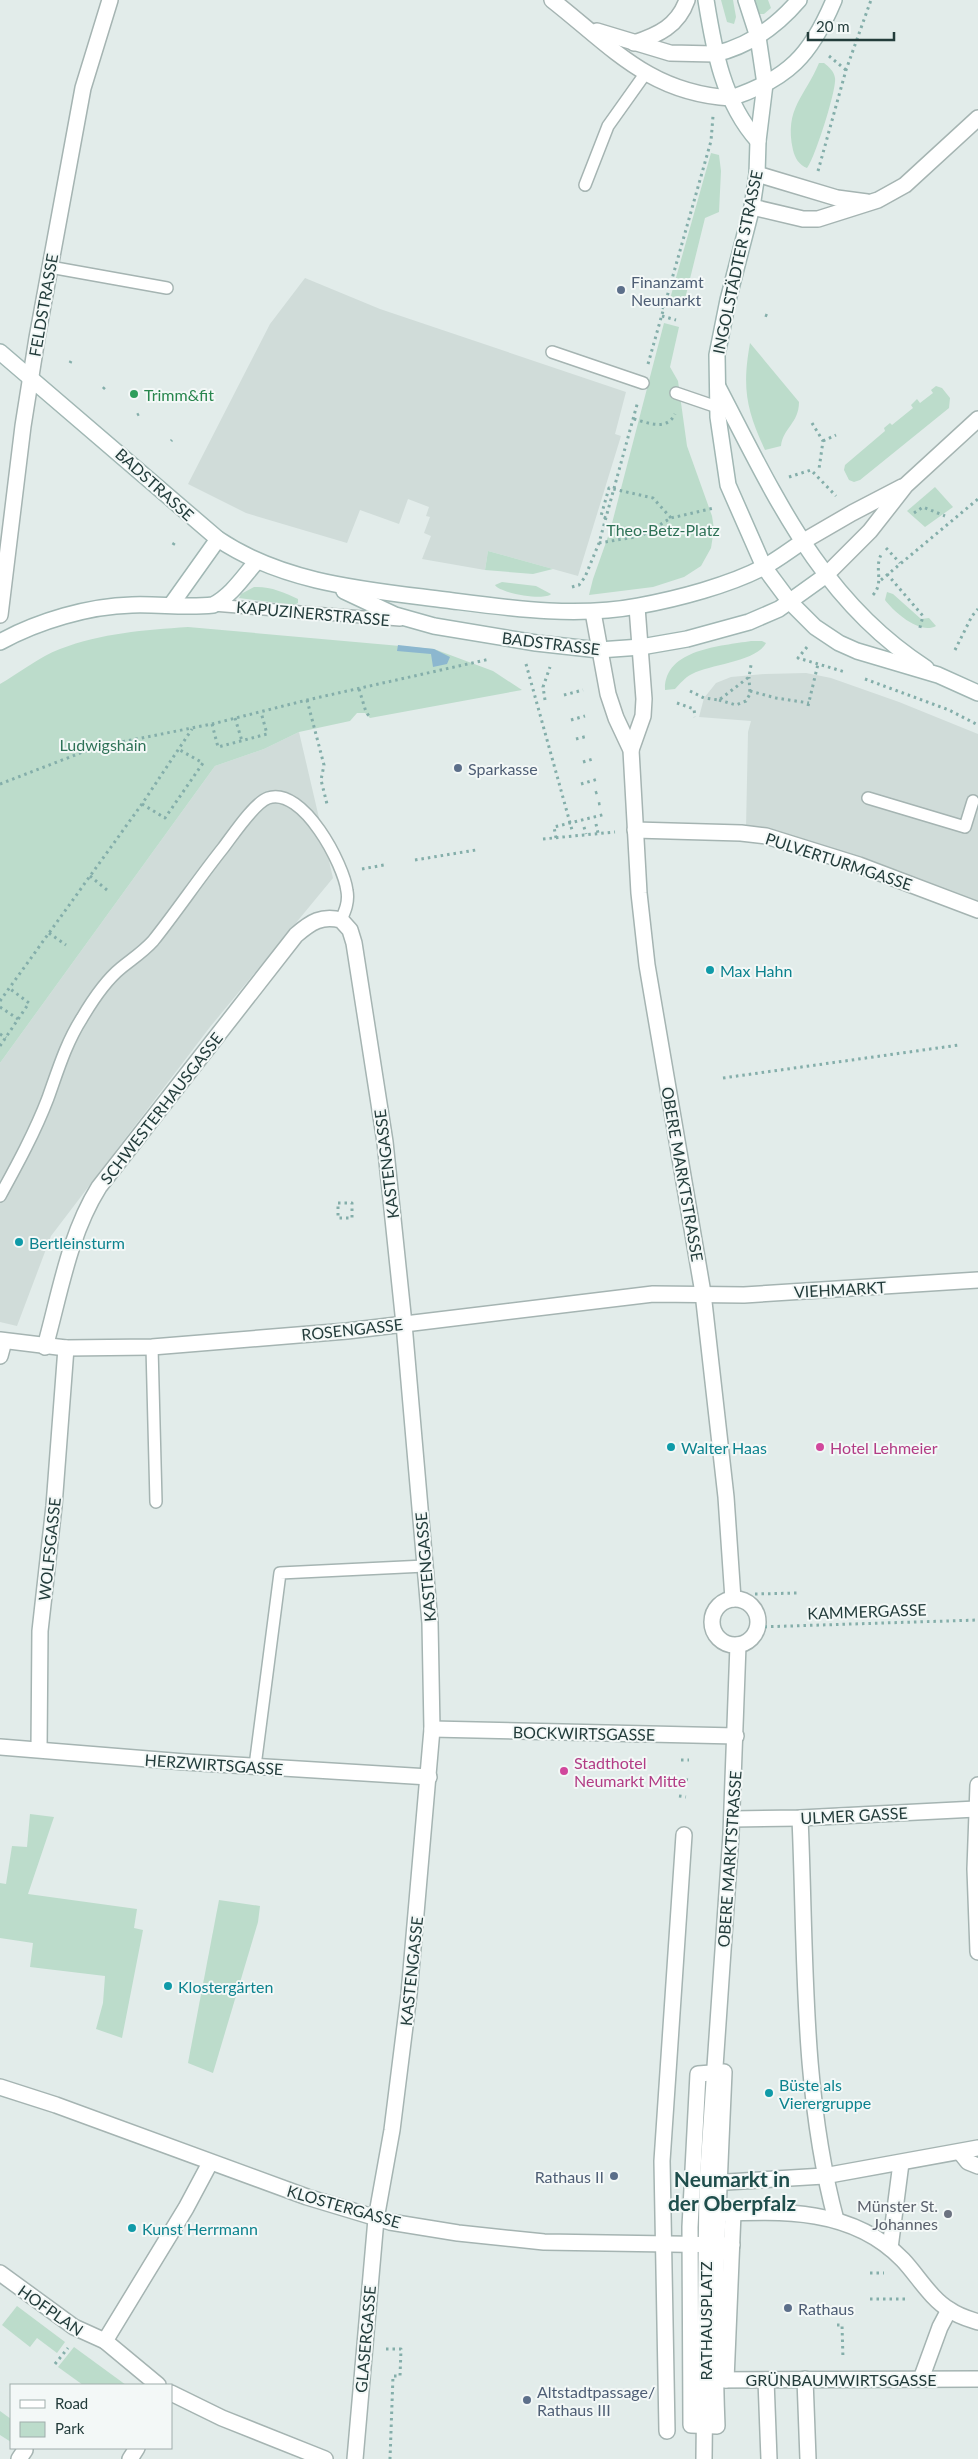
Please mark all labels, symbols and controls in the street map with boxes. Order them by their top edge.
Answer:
scale bar [808,10,894,42]
text: 20 m [816,17,850,35]
street label: INGOLSTÄDTER STRASSE [708,168,766,356]
street label: FELDSTRASSE [25,252,61,358]
place label: Finanzamt Neumarkt [631,272,704,309]
marker: Finanzamt Neumarkt [615,284,627,296]
place label: Trimm&fit [144,385,214,404]
marker: Trimm&fit [128,388,140,400]
street label: BADSTRASSE [112,444,198,524]
park label: Theo-Betz-Platz [606,520,720,539]
street label: KAPUZINERSTRASSE [235,597,391,629]
street label: BADSTRASSE [501,628,601,658]
park label: Ludwigshain [60,735,146,754]
place label: Sparkasse [468,759,538,778]
marker: Sparkasse [452,762,464,774]
street label: PULVERTURMGASSE [763,828,915,894]
place label: Max Hahn [720,961,792,980]
marker: Max Hahn [704,964,716,976]
street label: SCHWESTERHAUSGASSE [96,1028,226,1188]
street label: OBERE MARKTSTRASSE [658,1085,708,1263]
street label: KASTENGASSE [370,1108,402,1220]
place label: Bertleinsturm [29,1233,125,1252]
marker: Bertleinsturm [13,1236,25,1248]
street label: VIEHMARKT [793,1277,887,1301]
street label: ROSENGASSE [300,1314,404,1344]
place label: Walter Haas [681,1438,767,1457]
place label: Hotel Lehmeier [830,1438,938,1457]
marker: Walter Haas [665,1441,677,1453]
marker: Hotel Lehmeier [814,1441,826,1453]
street label: WOLFSGASSE [34,1496,64,1602]
street label: KASTENGASSE [411,1511,439,1623]
street label: KAMMERGASSE [807,1599,927,1623]
street label: BOCKWIRTSGASSE [513,1722,655,1744]
street label: HERZWIRTSGASSE [144,1750,284,1778]
place label: Stadthotel Neumarkt Mitte [574,1753,686,1790]
marker: Stadthotel Neumarkt Mitte [558,1765,570,1777]
street label: OBERE MARKTSTRASSE [713,1770,745,1948]
street label: ULMER GASSE [800,1803,908,1827]
street label: KASTENGASSE [396,1915,426,2027]
place label: Klostergärten [178,1977,273,1996]
marker: Klostergärten [162,1980,174,1992]
place label: Büste als Vierergruppe [779,2075,871,2112]
marker: Büste als Vierergruppe [763,2087,775,2099]
district label: Neumarkt in der Oberpfalz [668,2166,796,2215]
place label: Rathaus II [535,2167,604,2186]
marker: Rathaus II [608,2170,620,2182]
street label: KLOSTERGASSE [285,2181,403,2231]
place label: Münster St. Johannes [857,2196,938,2233]
marker: Münster St. Johannes [942,2208,954,2220]
place label: Kunst Herrmann [142,2219,258,2238]
marker: Kunst Herrmann [126,2222,138,2234]
street label: RATHAUSPLATZ [696,2261,715,2381]
street label: HOFPLAN [15,2281,87,2339]
street label: GLASERGASSE [351,2285,379,2393]
place label: Rathaus [798,2299,854,2318]
marker: Rathaus [782,2302,794,2314]
street label: GRÜNBAUMWIRTSGASSE [746,2370,936,2389]
place label: Altstadtpassage/ Rathaus III [537,2382,655,2419]
legend [10,2384,172,2449]
text: Road [55,2394,88,2412]
marker: Altstadtpassage/ Rathaus III [521,2394,533,2406]
text: Park [55,2419,85,2437]

